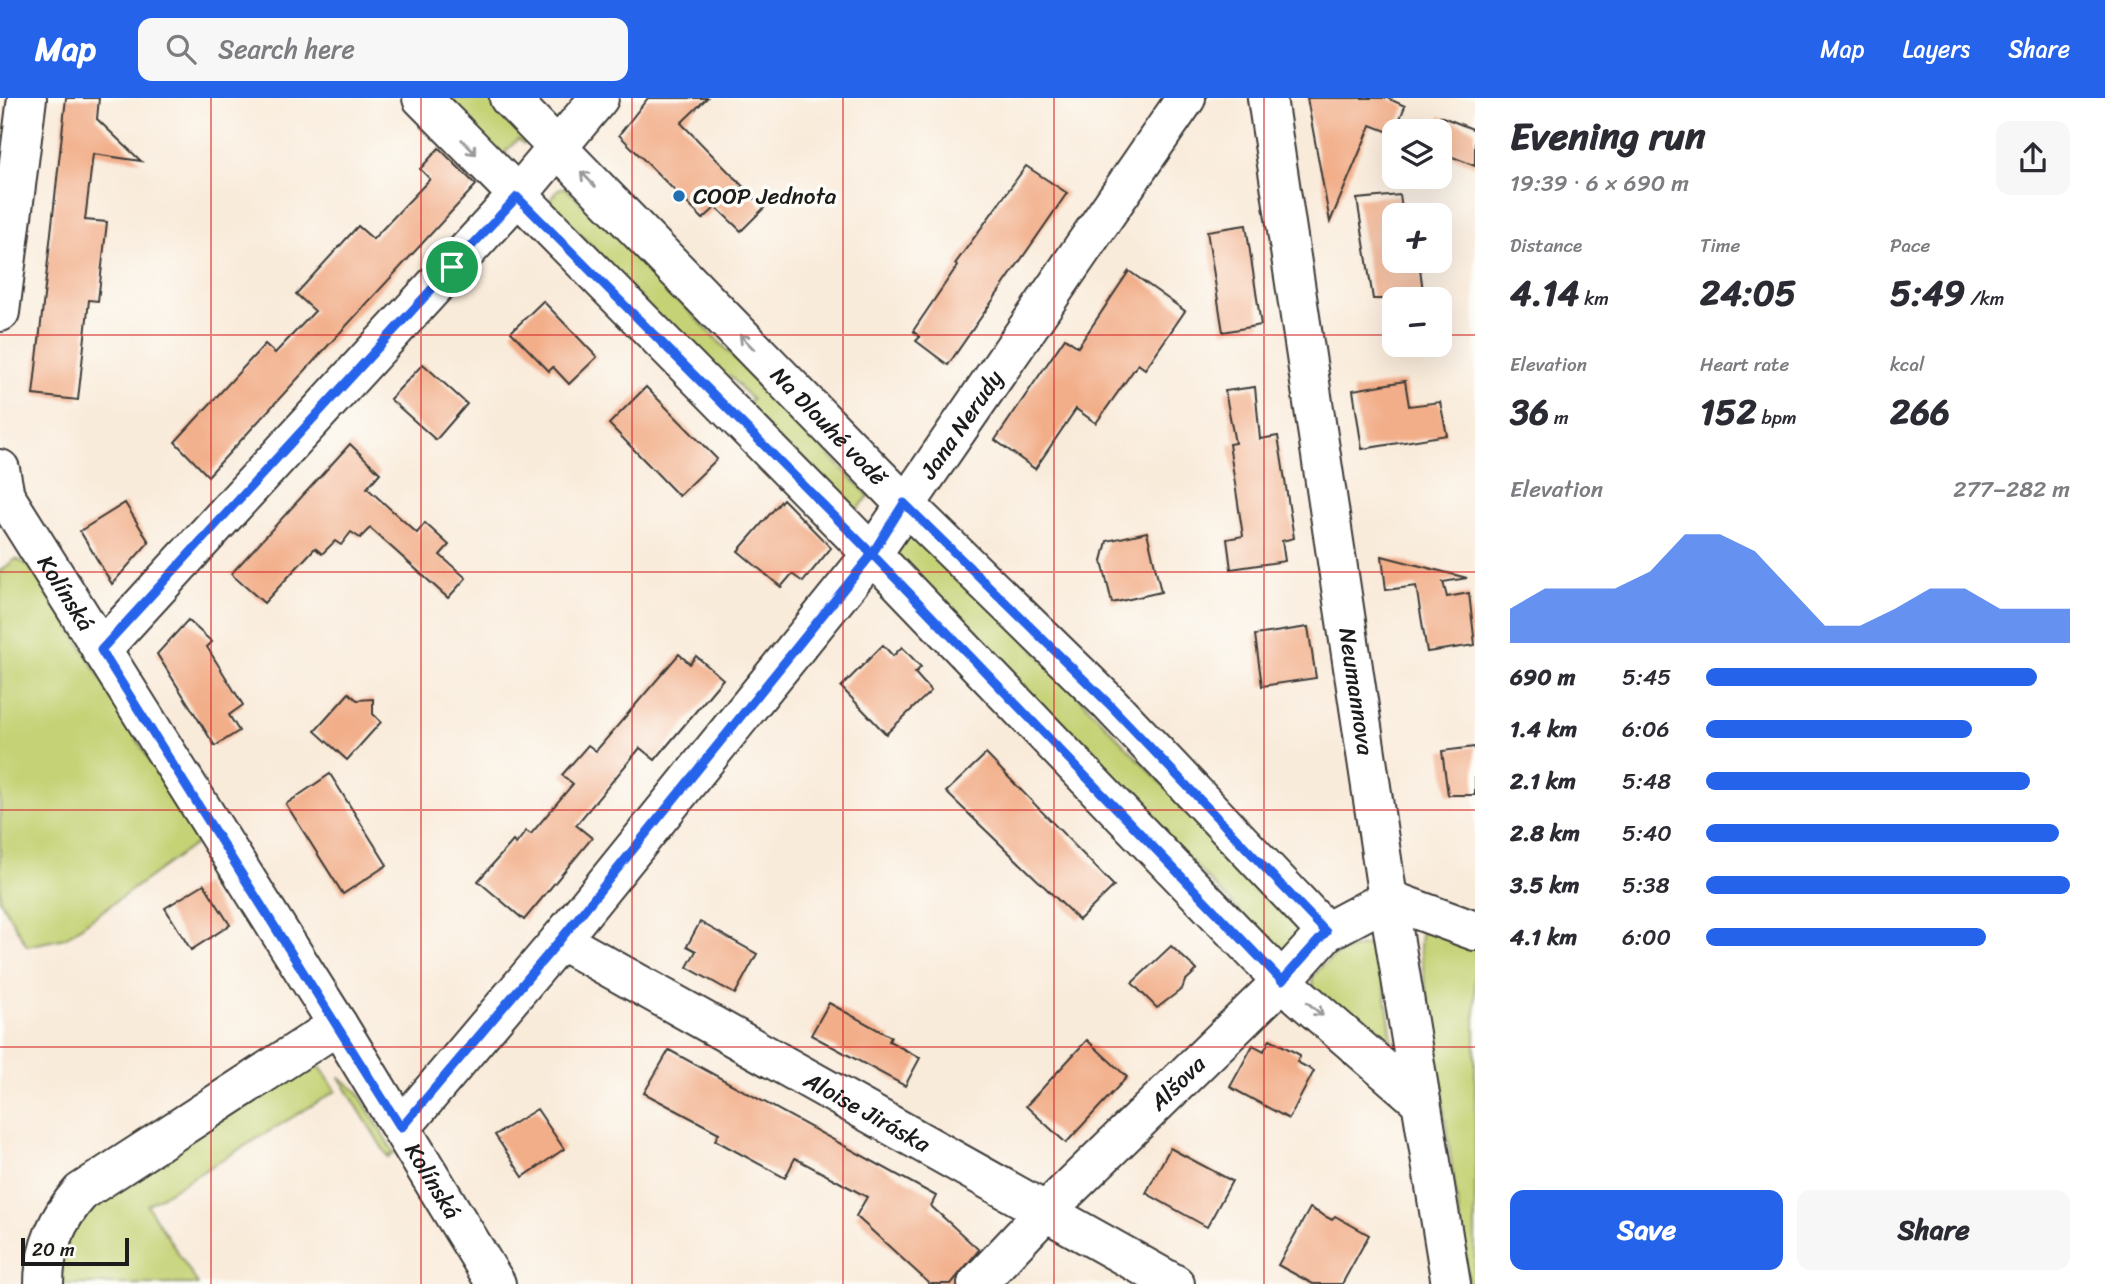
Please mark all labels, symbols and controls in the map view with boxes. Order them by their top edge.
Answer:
search box [138,18,628,81]
text: Map [35,20,96,78]
text: Search here [218,26,355,72]
text: Map [1820,28,1865,70]
text: Layers [1903,28,1970,70]
text: Share [2008,28,2070,70]
icon: search [162,30,200,68]
text: Evening run [1510,103,1706,170]
map controls [1382,119,1452,357]
button: layers [1382,119,1452,189]
button: share [1996,121,2070,195]
one-way arrow [461,138,478,155]
text: 19:39 · 6 × 690 m [1510,163,1689,204]
one-way arrow [579,170,596,187]
place label: COOP Jednota [693,176,837,217]
marker: COOP Jednota [671,188,687,204]
button: + [1382,203,1452,273]
text: Distance [1510,229,1582,262]
text: Time [1700,229,1740,262]
text: Pace [1890,229,1930,262]
pin [422,237,482,297]
icon: arrive [433,248,471,286]
text: 4.14 [1510,262,1579,324]
text: 24:05 [1700,262,1796,324]
text: 5:49 [1890,262,1965,324]
text: km [1579,282,1609,315]
text: /km [1965,282,2004,315]
button: − [1382,287,1452,357]
one-way arrow [738,333,755,350]
text: Elevation [1510,348,1587,381]
text: Heart rate [1700,348,1789,381]
text: kcal [1890,348,1925,381]
street label: Na Dlouhé vodě [760,357,898,497]
street label: Jana Nerudy [909,361,1014,489]
text: 36 [1510,381,1549,443]
text: 152 [1700,381,1757,443]
text: 266 [1890,381,1950,443]
text: m [1549,401,1569,434]
text: bpm [1757,401,1797,434]
text: Elevation [1510,469,1603,510]
text: 277–282 m [1953,469,2070,510]
street label: Kolínská [26,547,105,640]
street label: Neumannova [1326,625,1386,758]
text: 690 m [1510,657,1575,698]
text: 5:45 [1622,657,1671,698]
text: 1.4 km [1510,709,1577,750]
text: 6:06 [1622,709,1670,750]
text: 2.1 km [1510,761,1576,802]
text: 5:48 [1622,761,1671,802]
text: 2.8 km [1510,813,1580,854]
text: 5:40 [1622,813,1672,854]
text: 3.5 km [1510,865,1579,906]
text: 5:38 [1622,865,1670,906]
text: 4.1 km [1510,917,1577,958]
text: 6:00 [1622,917,1671,958]
one-way arrow [1305,1001,1323,1017]
street label: Alšova [1139,1045,1216,1122]
street label: Aloise Jiráska [795,1060,938,1165]
street label: Kolínská [393,1134,472,1228]
button: Save [1510,1190,1783,1270]
button: Share [1797,1190,2070,1270]
text: 20 m [32,1233,75,1266]
scale bar [21,1235,130,1267]

